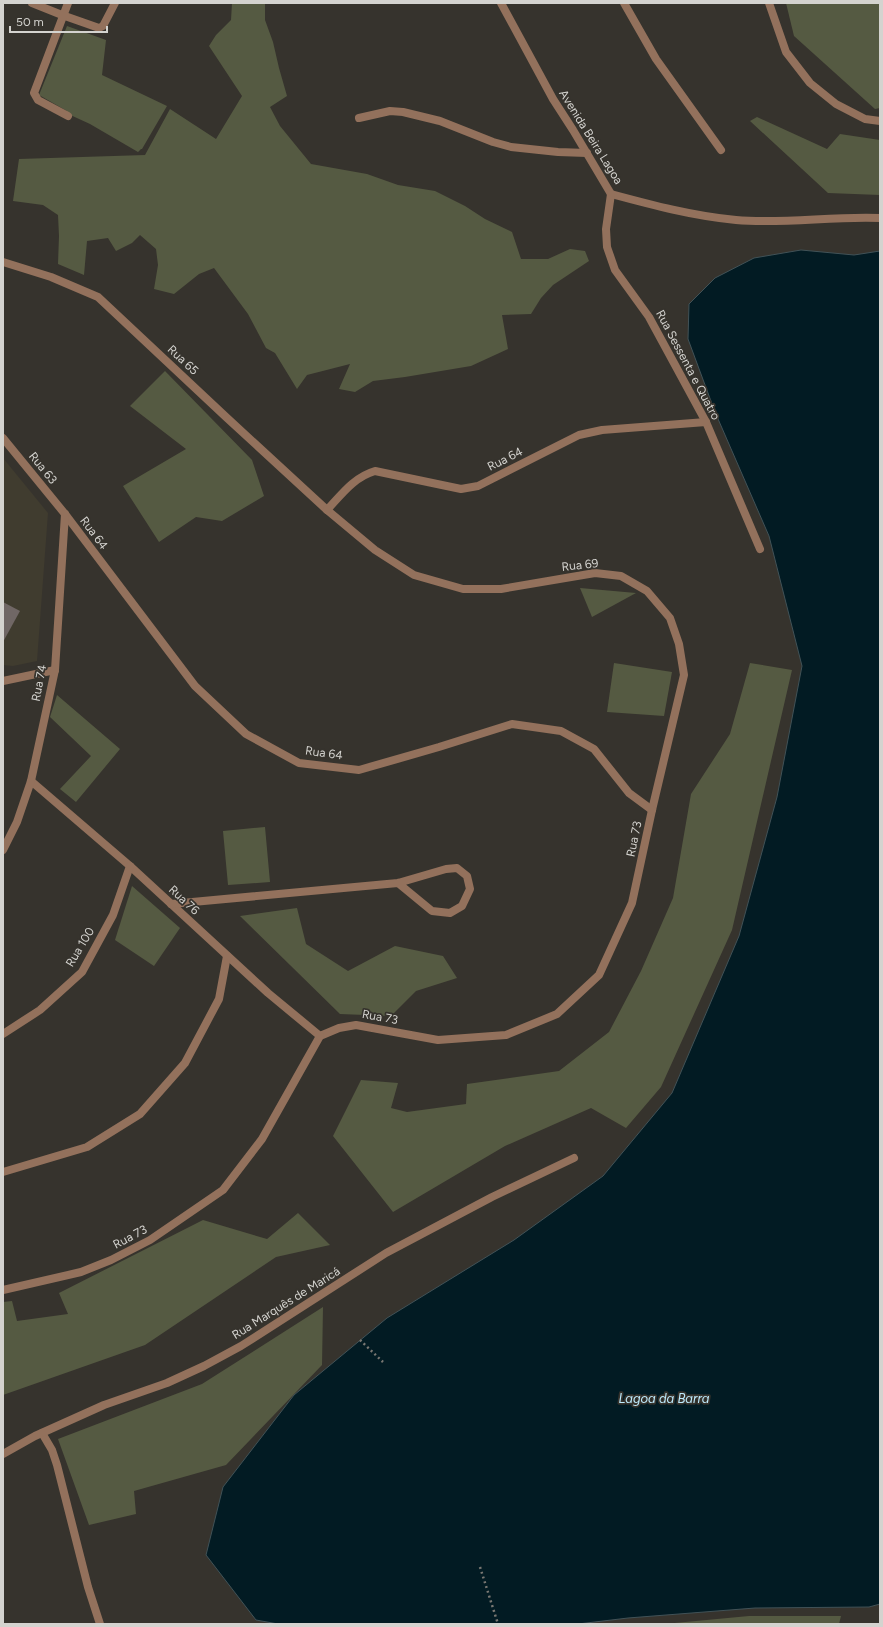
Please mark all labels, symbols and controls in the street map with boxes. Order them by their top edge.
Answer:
scale bar [10,8,107,34]
text: 50 m [16,15,44,29]
street label: Avenida Beira Lagoa [556,87,626,187]
street label: Rua Sessenta e Quatro [653,308,723,422]
street label: Rua 65 [165,342,201,378]
street label: Rua 64 [485,444,525,474]
street label: Rua 63 [26,449,60,487]
street label: Rua 64 [77,514,111,553]
street label: Rua 69 [561,556,599,574]
street label: Rua 74 [29,663,50,703]
street label: Rua 64 [304,743,344,763]
street label: Rua 73 [623,820,645,858]
street label: Rua 76 [166,882,202,918]
street label: Rua 100 [63,924,97,969]
street label: Rua 73 [361,1007,399,1027]
street label: Rua 73 [111,1222,149,1252]
street label: Rua Marquês de Maricá [229,1264,343,1342]
water label: Lagoa da Barra [619,1391,710,1406]

